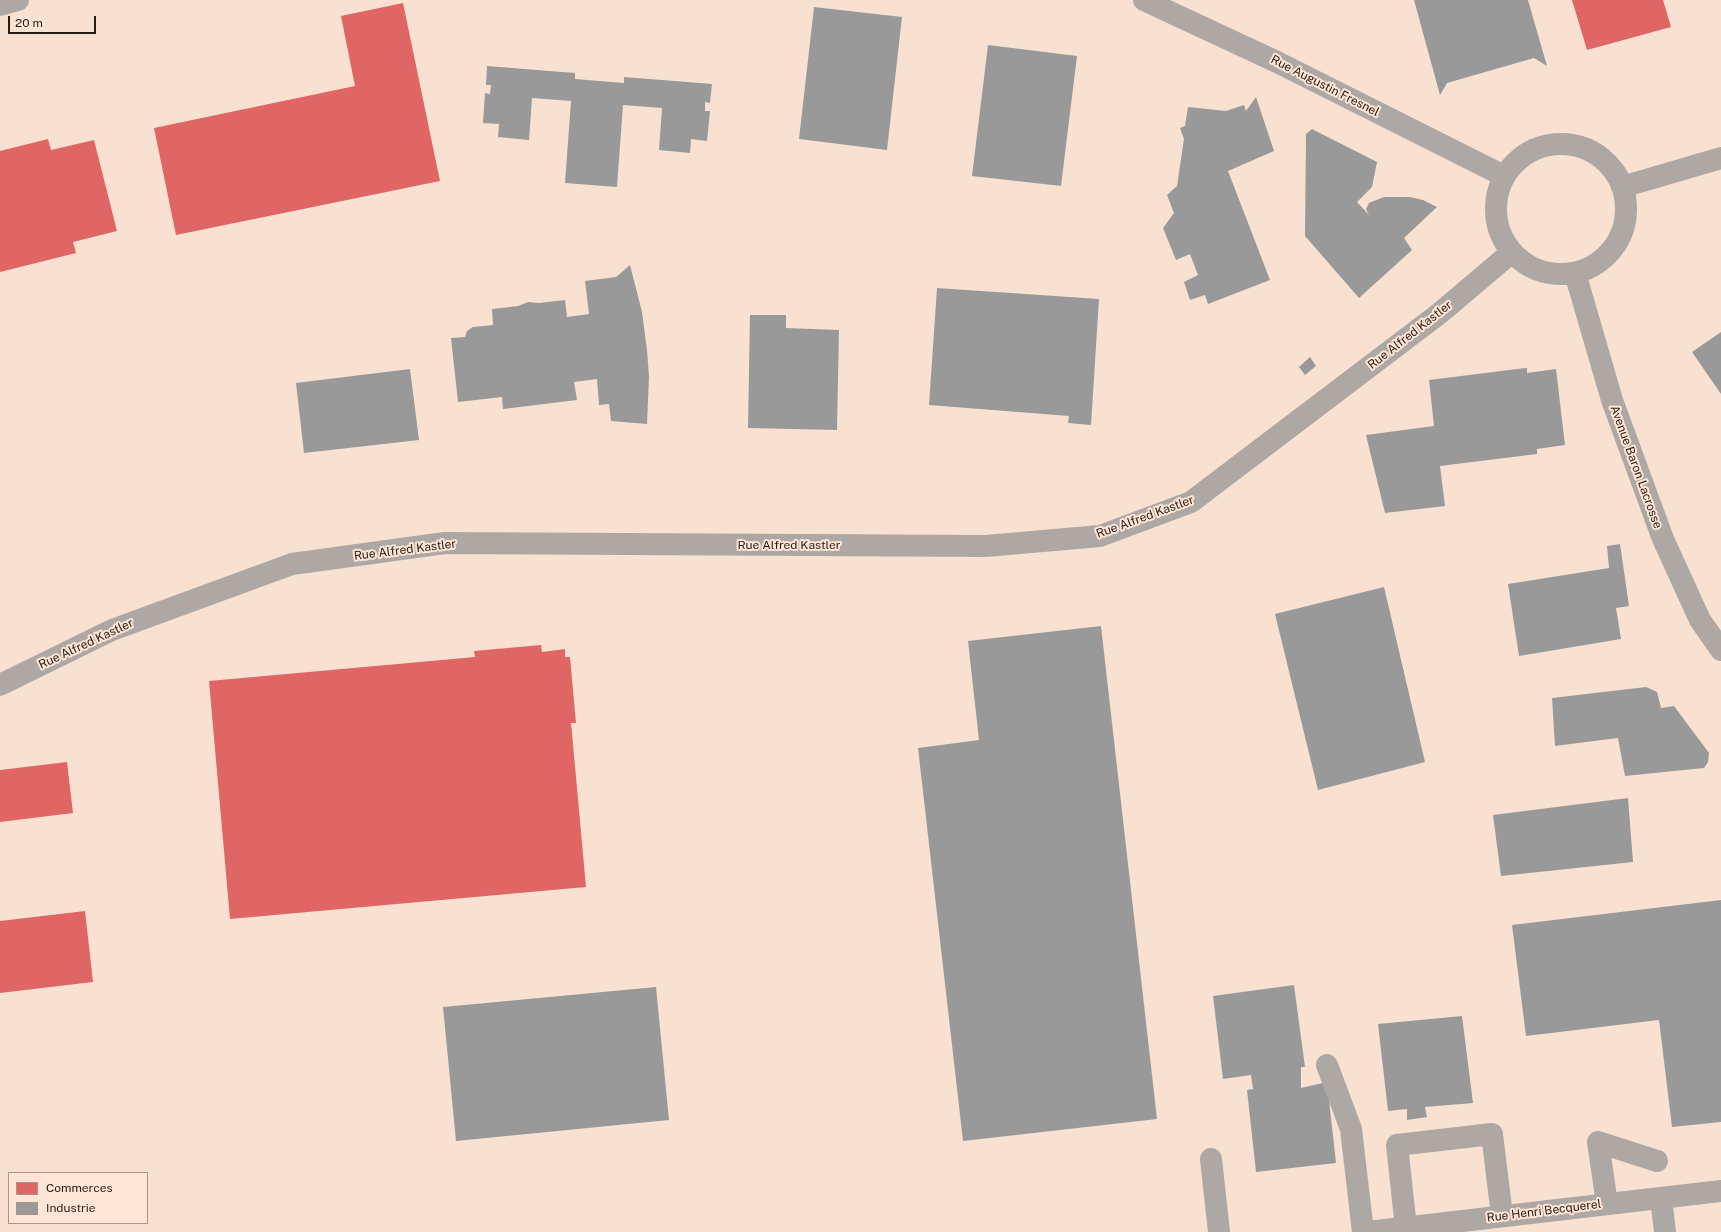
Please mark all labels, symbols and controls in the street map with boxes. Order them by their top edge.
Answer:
scale bar [10,8,98,34]
text: 20 m [15,16,43,30]
street label: Rue Augustin Fresnel [1268,52,1382,120]
street label: Rue Alfred Kastler [1365,298,1455,372]
street label: Avenue Baron Lacrosse [1607,403,1665,531]
street label: Rue Alfred Kastler [1094,493,1196,541]
street label: Rue Alfred Kastler [353,537,457,563]
street label: Rue Alfred Kastler [738,538,840,552]
street label: Rue Alfred Kastler [36,616,136,672]
legend [8,1172,148,1224]
text: Commerces [46,1181,113,1195]
street label: Rue Henri Becquerel [1486,1197,1602,1225]
text: Industrie [46,1201,96,1215]

